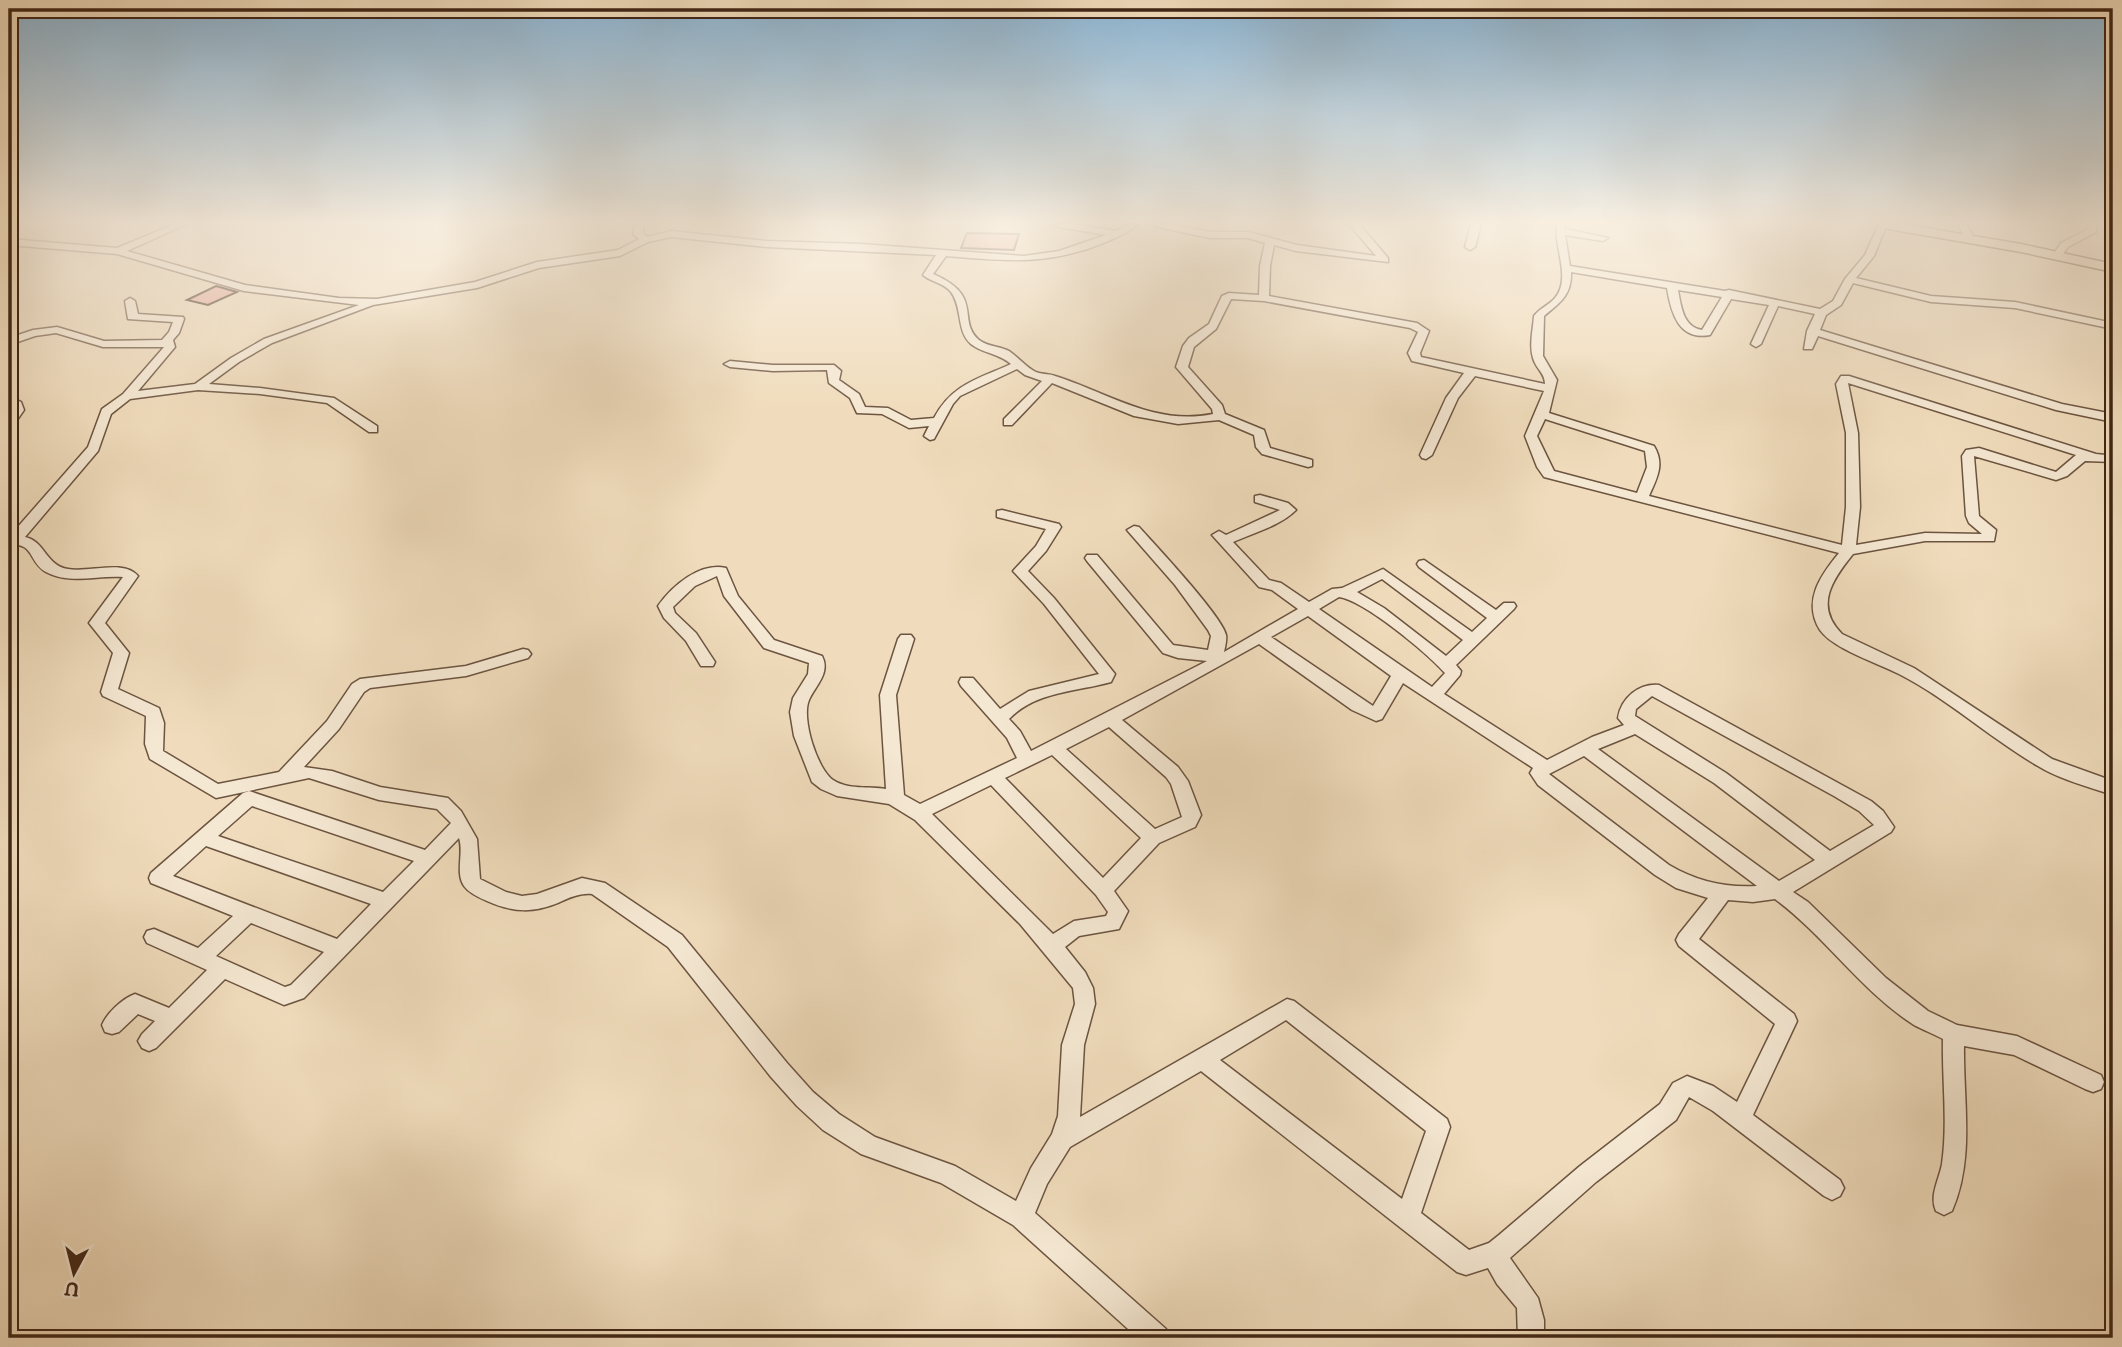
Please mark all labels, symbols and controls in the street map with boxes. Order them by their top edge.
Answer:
north arrow [38,1238,108,1308]
text: U [63,1276,81,1301]

